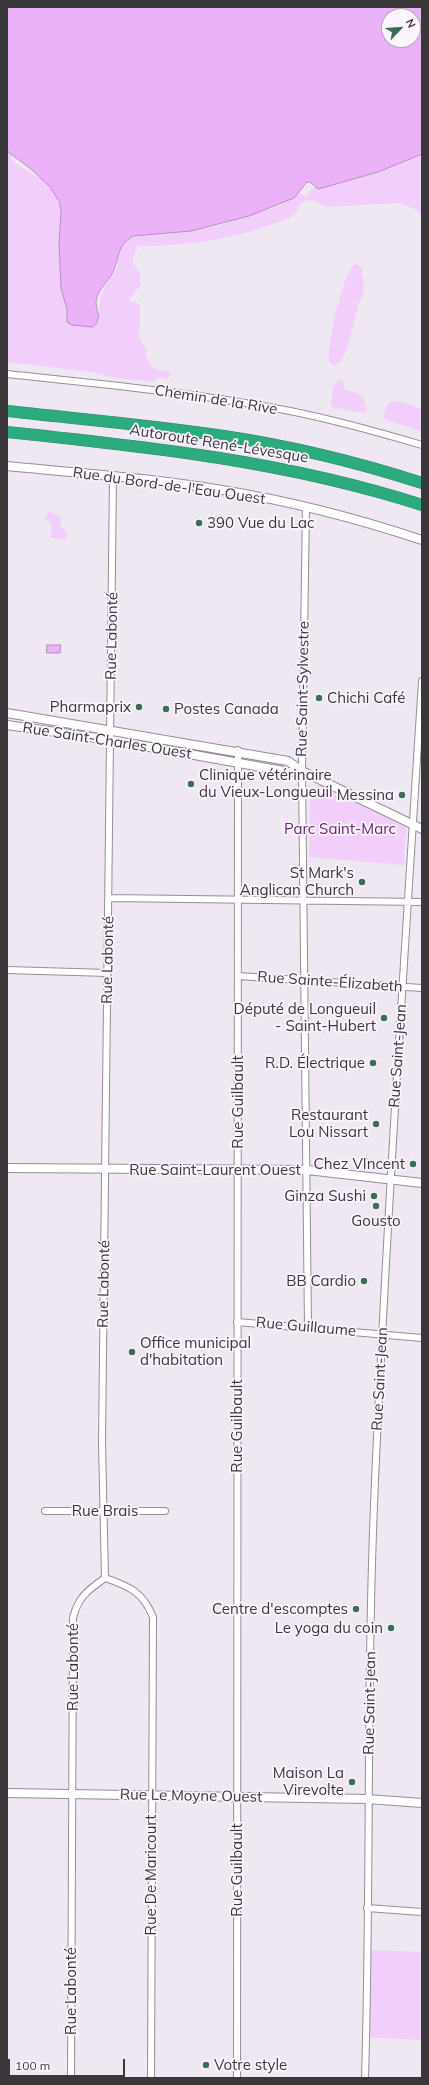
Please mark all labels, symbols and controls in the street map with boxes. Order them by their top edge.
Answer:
north arrow [381,8,421,48]
text: N [403,17,419,30]
street label: Chemin de la Rive [153,381,279,419]
street label: Autoroute René-Lévesque [128,421,310,467]
street label: Rue du Bord-de-l'Eau Ouest [72,464,266,508]
place label: 390 Vue du Lac [207,514,315,532]
marker: 390 Vue du Lac [194,518,204,528]
street label: Rue Labonté [102,592,122,680]
street label: Rue Saint-Sylvestre [293,621,313,757]
place label: Chichi Café [327,689,405,707]
marker: Chichi Café [314,693,324,703]
place label: Pharmaprix [50,698,131,716]
place label: Postes Canada [174,700,279,718]
marker: Pharmaprix [134,702,144,712]
marker: Postes Canada [161,704,171,714]
street label: Rue Saint-Charles Ouest [21,719,193,763]
place label: Clinique vétérinaire du Vieux-Longueuil [199,766,333,801]
marker: Clinique vétérinaire du Vieux-Longueuil [186,779,196,789]
place label: Messina [337,786,394,804]
marker: Messina [397,790,407,800]
park label: Parc Saint-Marc [284,820,396,838]
place label: St Mark's Anglican Church [240,864,354,899]
marker: St Mark's Anglican Church [357,877,367,887]
street label: Rue Labonté [98,916,118,1004]
street label: Rue Sainte-Élizabeth [257,968,403,996]
place label: Député de Longueuil - Saint-Hubert [234,1000,376,1035]
street label: Rue Saint-Jean [385,1004,411,1108]
marker: Député de Longueuil - Saint-Hubert [379,1013,389,1023]
place label: R.D. Électrique [265,1054,365,1072]
street label: Rue Guilbault [229,1055,247,1149]
marker: R.D. Électrique [368,1058,378,1068]
place label: Restaurant Lou Nissart [289,1106,368,1141]
marker: Restaurant Lou Nissart [371,1119,381,1129]
place label: Chez VIncent [314,1155,405,1173]
marker: Chez VIncent [408,1159,418,1169]
street label: Rue Saint-Laurent Ouest [129,1161,301,1179]
place label: Ginza Sushi [284,1187,366,1205]
marker: Ginza Sushi [369,1191,379,1201]
marker: Gousto [371,1201,381,1211]
place label: Gousto [351,1212,401,1230]
street label: Rue Labonté [94,1240,114,1328]
place label: BB Cardio [286,1272,356,1290]
marker: BB Cardio [359,1276,369,1286]
street label: Rue Guillaume [255,1314,357,1340]
street label: Rue Saint-Jean [368,1327,392,1431]
place label: Office municipal d'habitation [140,1334,251,1369]
marker: Office municipal d'habitation [127,1347,137,1357]
street label: Rue Guilbault [228,1379,246,1473]
street label: Rue Brais [72,1502,138,1520]
place label: Centre d'escomptes [212,1600,348,1618]
marker: Centre d'escomptes [351,1604,361,1614]
place label: Le yoga du coin [275,1619,383,1637]
street label: Rue Labonté [64,1623,82,1711]
marker: Le yoga du coin [386,1623,396,1633]
street label: Rue Saint-Jean [360,1651,380,1755]
place label: Maison La Virevolte [273,1764,344,1799]
marker: Maison La Virevolte [347,1777,357,1787]
street label: Rue Le Moyne Ouest [120,1786,262,1806]
street label: Rue De Maricourt [142,1815,160,1935]
street label: Rue Guilbault [228,1823,246,1917]
street label: Rue Labonté [62,1947,80,2035]
scale bar [10,2051,127,2077]
place label: Votre style [214,2056,287,2074]
text: 100 m [15,2058,50,2073]
marker: Votre style [201,2060,211,2070]

